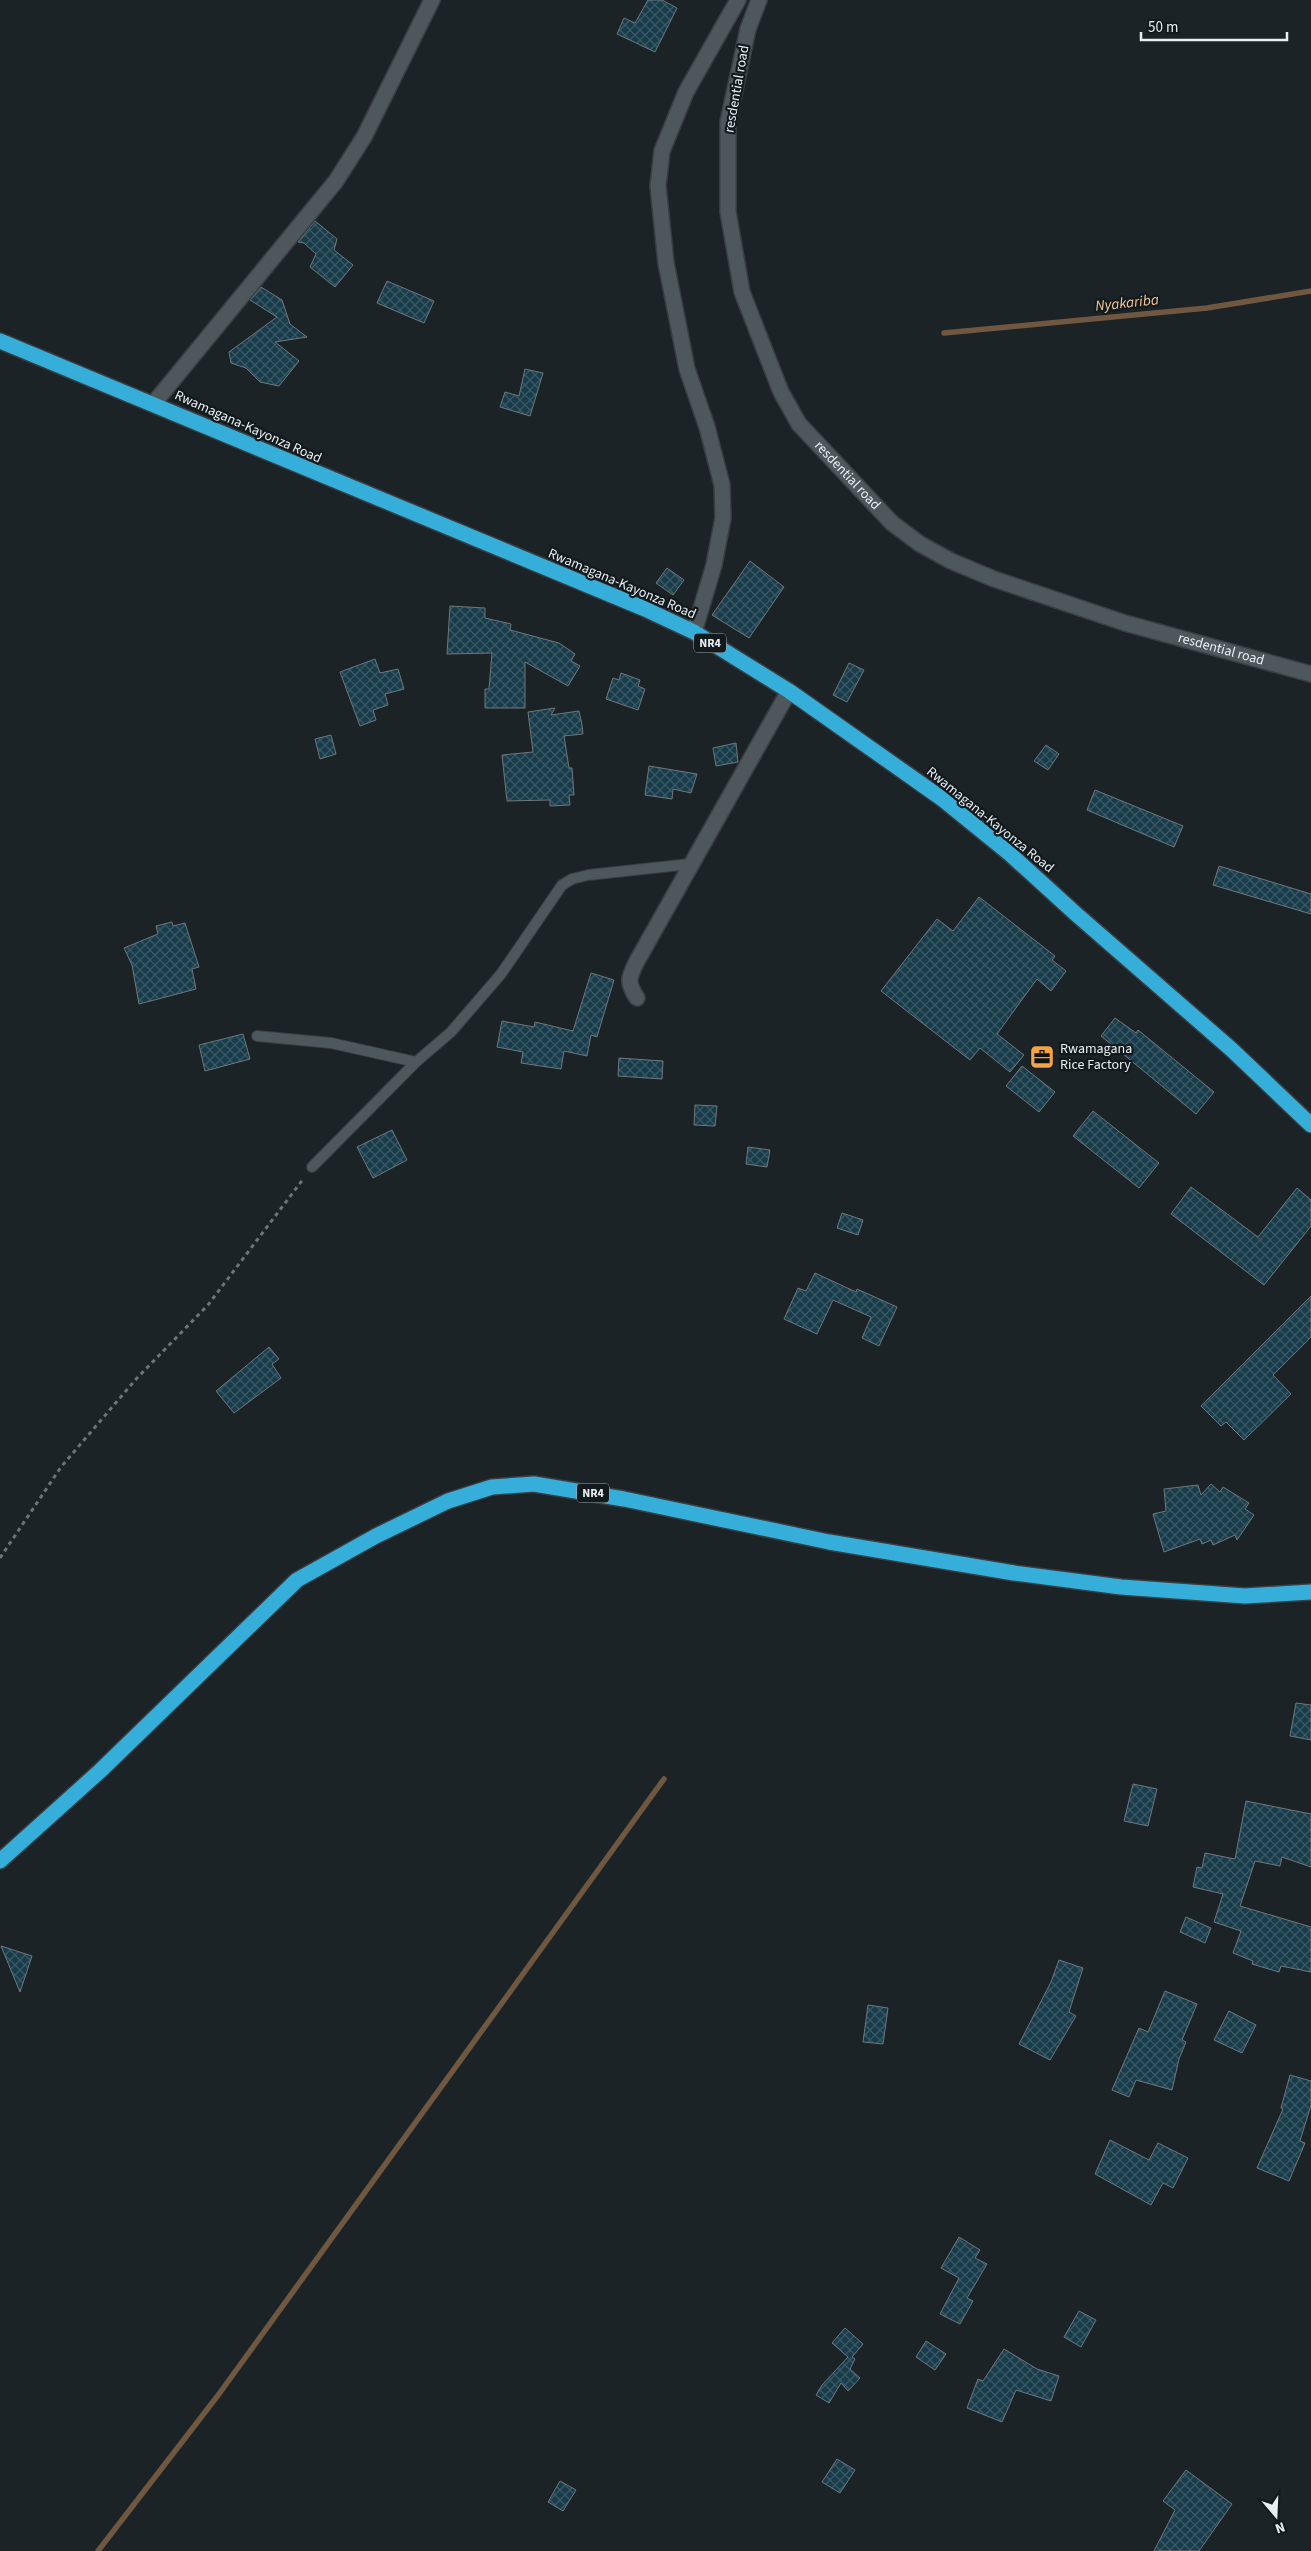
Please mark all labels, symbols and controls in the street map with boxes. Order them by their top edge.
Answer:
scale bar [1141,10,1287,42]
text: 50 m [1148,17,1178,38]
street label: resdential road [719,44,755,134]
water label: Nyakariba [1094,289,1160,317]
street label: Rwamagana-Kayonza Road [171,386,325,468]
street label: resdential road [810,436,885,515]
street label: Rwamagana-Kayonza Road [545,544,699,624]
street label: resdential road [1176,628,1266,671]
road number: NR4 [694,634,726,652]
street label: Rwamagana-Kayonza Road [922,762,1058,878]
place label: Rwamagana Rice Factory [1060,1039,1132,1075]
office icon: Rwamagana Rice Factory [1029,1044,1055,1070]
road number: NR4 [577,1484,609,1502]
north arrow [1251,2491,1301,2541]
text: N [1272,2516,1288,2538]

